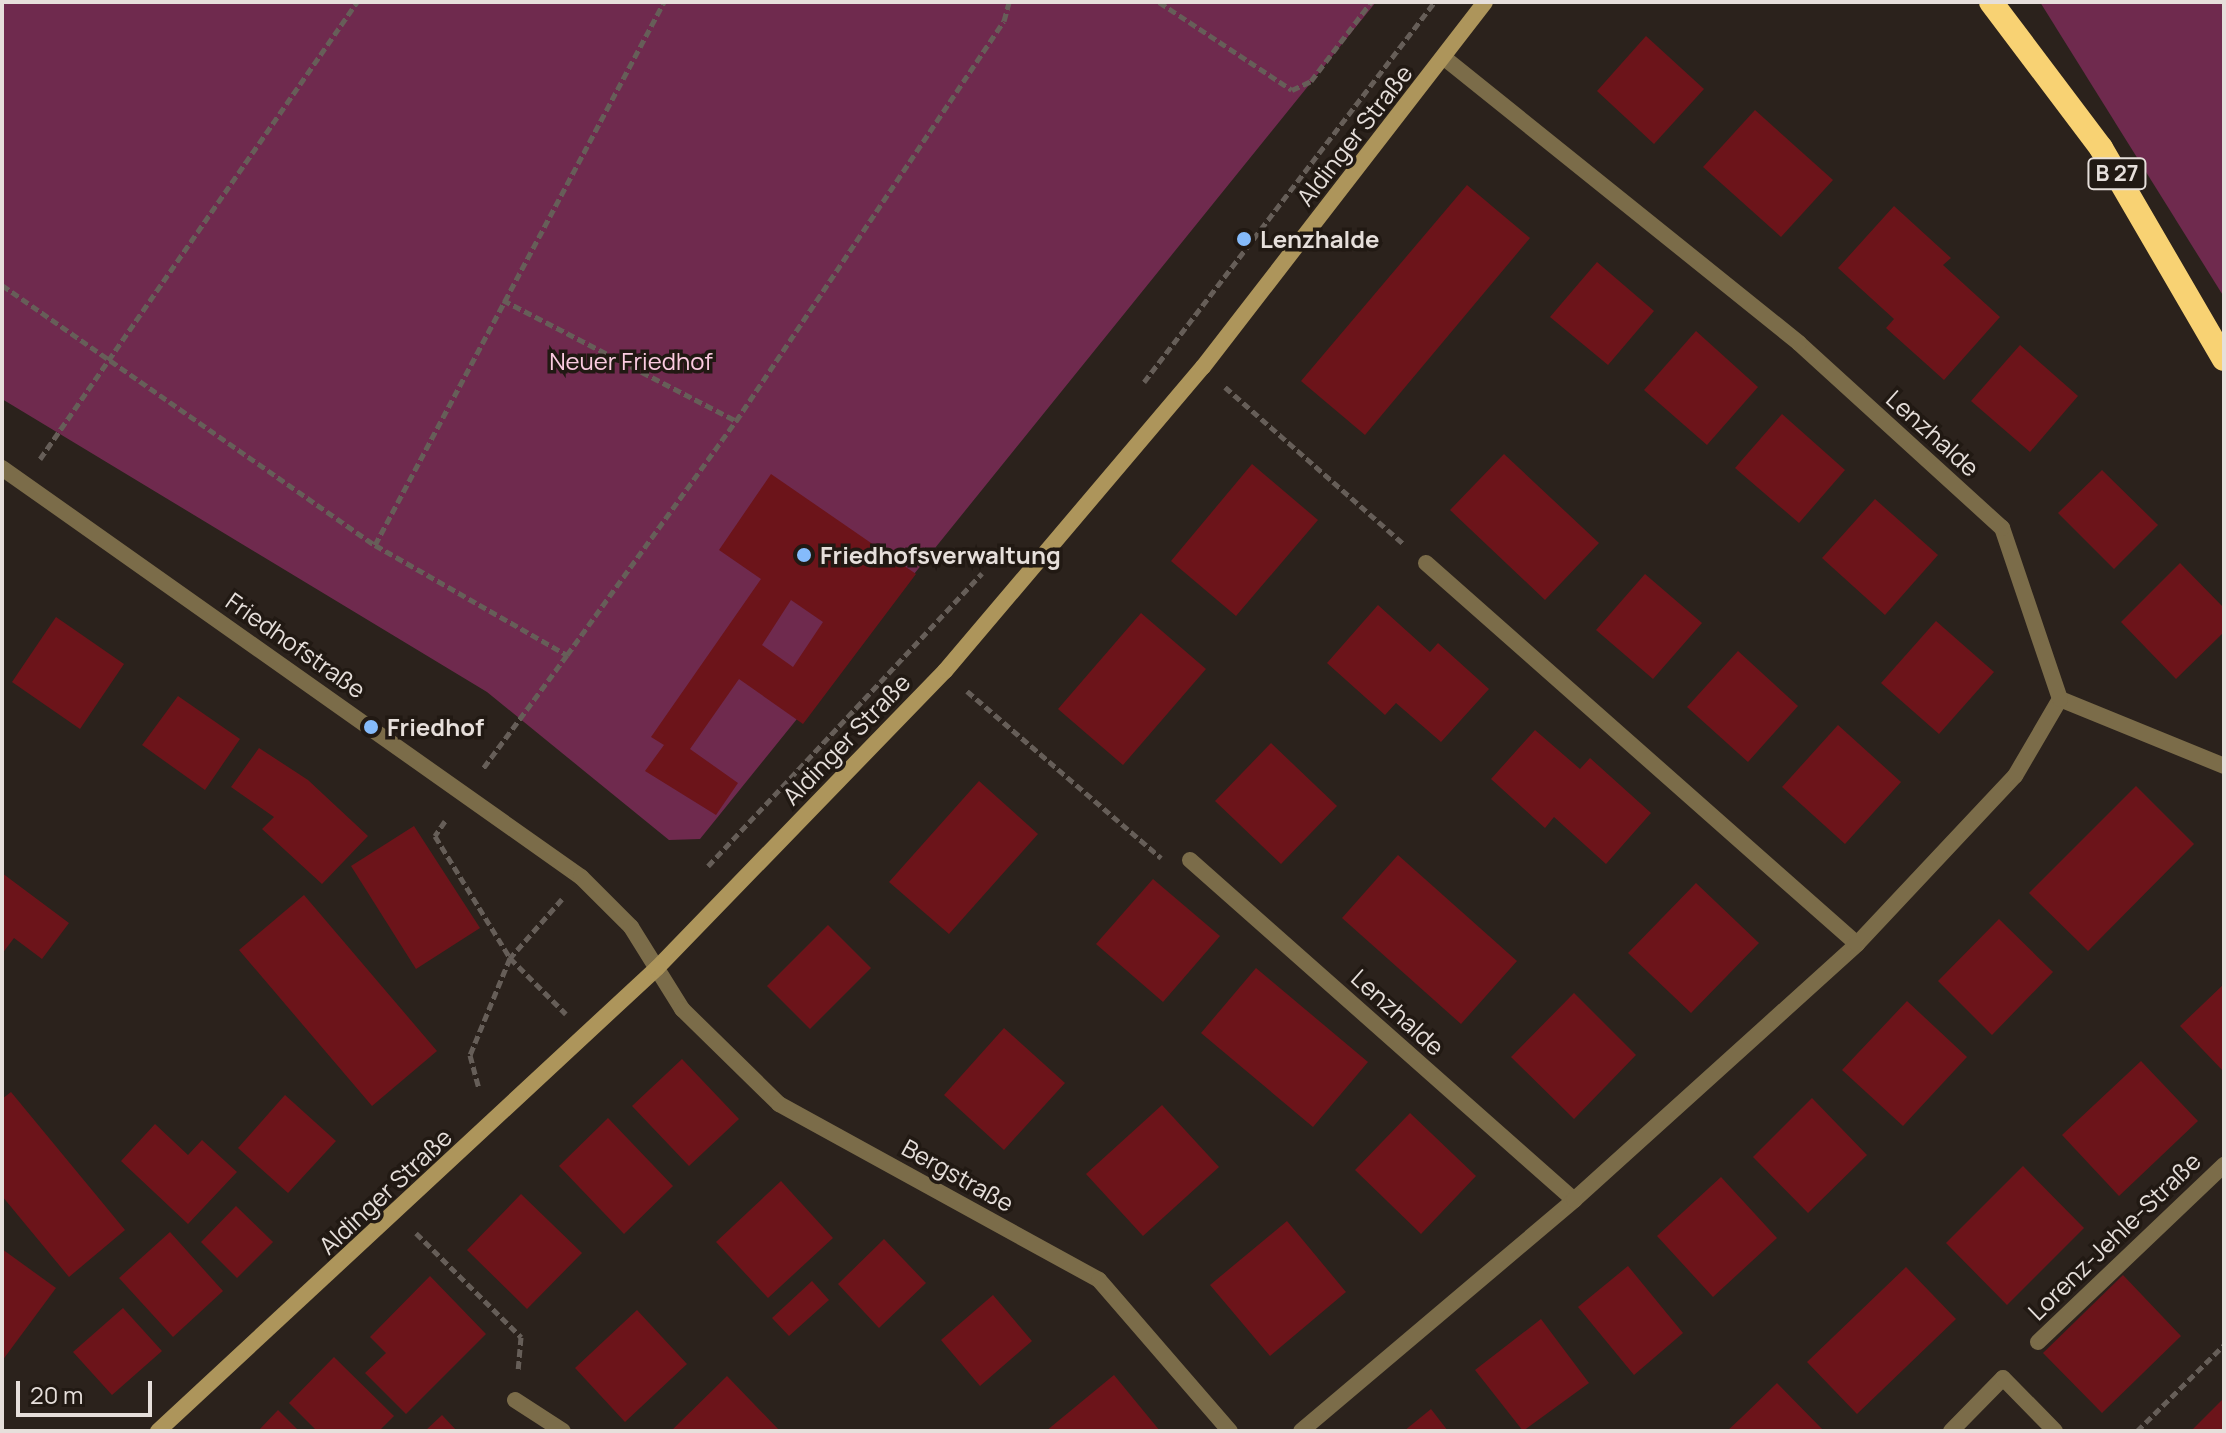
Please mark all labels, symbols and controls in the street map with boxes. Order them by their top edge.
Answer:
street label: Aldinger Straße [1290,59,1418,211]
road number: B 27 [2087,156,2147,192]
place label: Lenzhalde [1260,225,1380,253]
marker: Lenzhalde [1235,230,1253,248]
park label: Neuer Friedhof [549,347,713,375]
street label: Lenzhalde [1881,384,1985,482]
place label: Friedhofsverwaltung [820,541,1061,569]
marker: Friedhofsverwaltung [795,546,813,564]
street label: Friedhofstraße [221,586,371,704]
street label: Aldinger Straße [776,668,916,810]
place label: Friedhof [387,713,484,741]
marker: Friedhof [362,718,380,736]
street label: Lenzhalde [1346,963,1450,1061]
street label: Aldinger Straße [313,1122,457,1260]
street label: Bergstraße [897,1133,1019,1217]
street label: Lorenz-Jehle-Straße [2022,1146,2206,1326]
scale bar [20,1365,156,1415]
text: 20 m [30,1378,83,1411]

